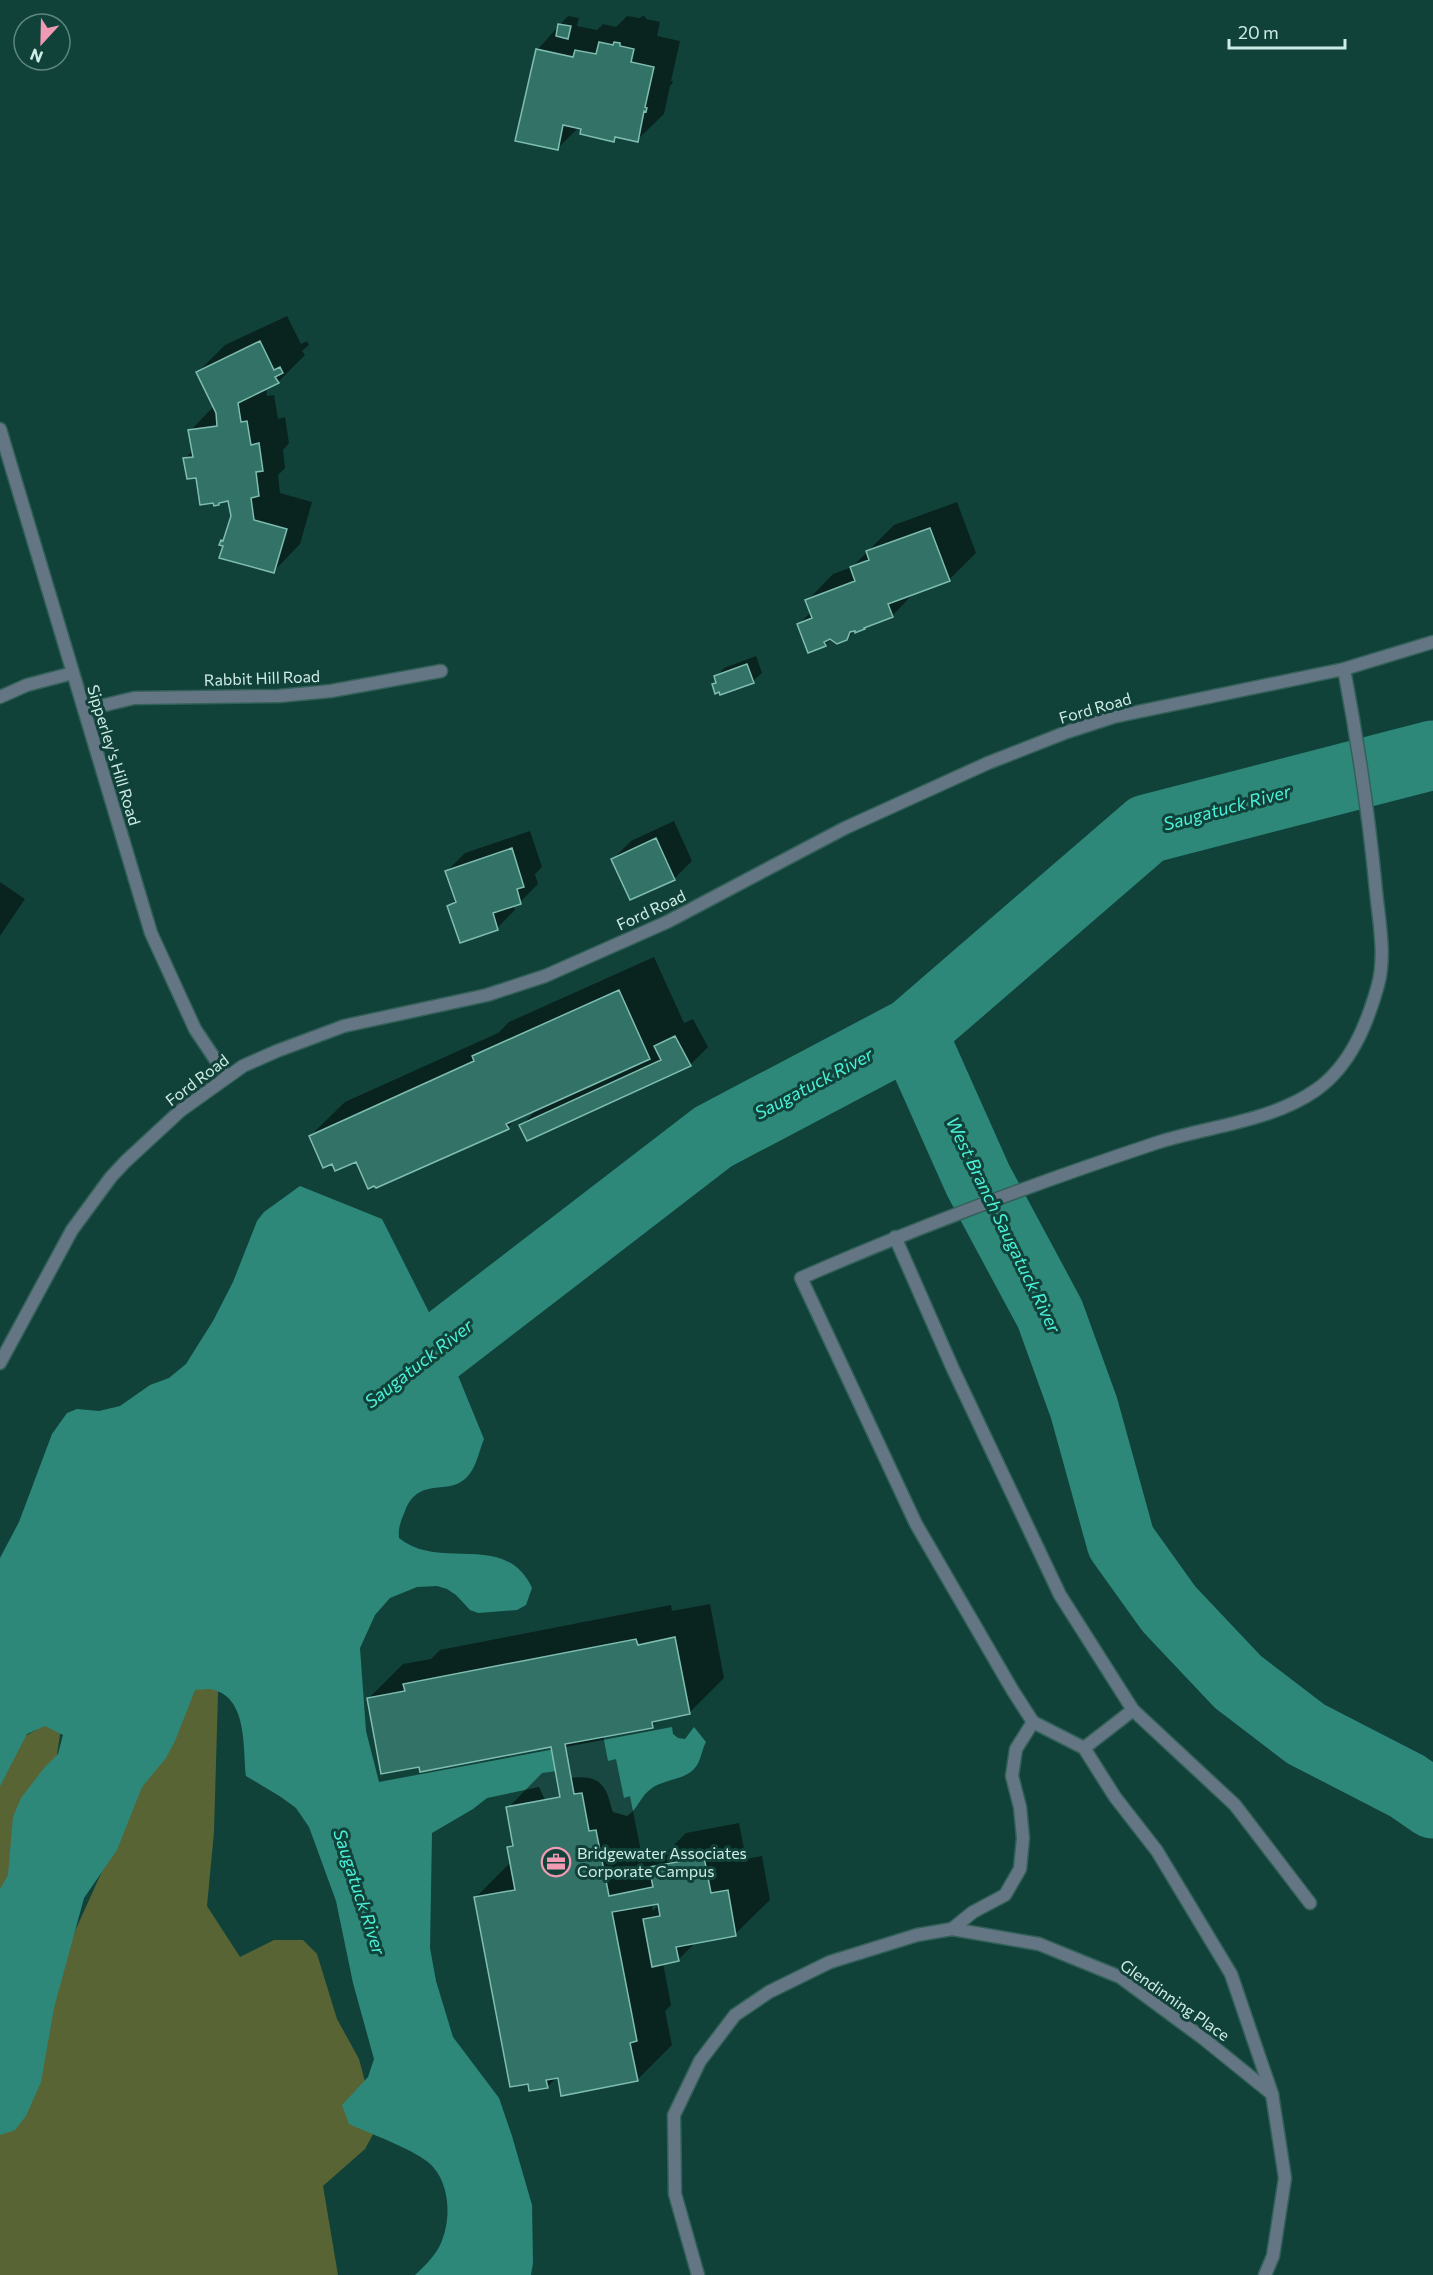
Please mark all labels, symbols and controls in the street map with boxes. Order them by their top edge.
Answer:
north arrow [12,12,72,72]
scale bar [1229,12,1344,50]
text: 20 m [1238,21,1279,43]
text: N [27,45,45,67]
street label: Rabbit Hill Road [203,666,320,689]
street label: Sipperley's Hill Road [84,682,145,827]
street label: Ford Road [1057,688,1133,727]
water label: Saugatuck River [1161,779,1294,835]
street label: Ford Road [613,885,688,934]
water label: Saugatuck River [751,1042,877,1124]
street label: Ford Road [161,1050,232,1110]
water label: West Branch Saugatuck River [942,1113,1066,1337]
water label: Saugatuck River [360,1314,477,1412]
water label: Saugatuck River [329,1826,391,1958]
place label: Bridgewater Associates Corporate Campus [577,1843,747,1880]
office icon: Bridgewater Associates Corporate Campus [540,1846,572,1878]
street label: Glendinning Place [1117,1955,1234,2044]

